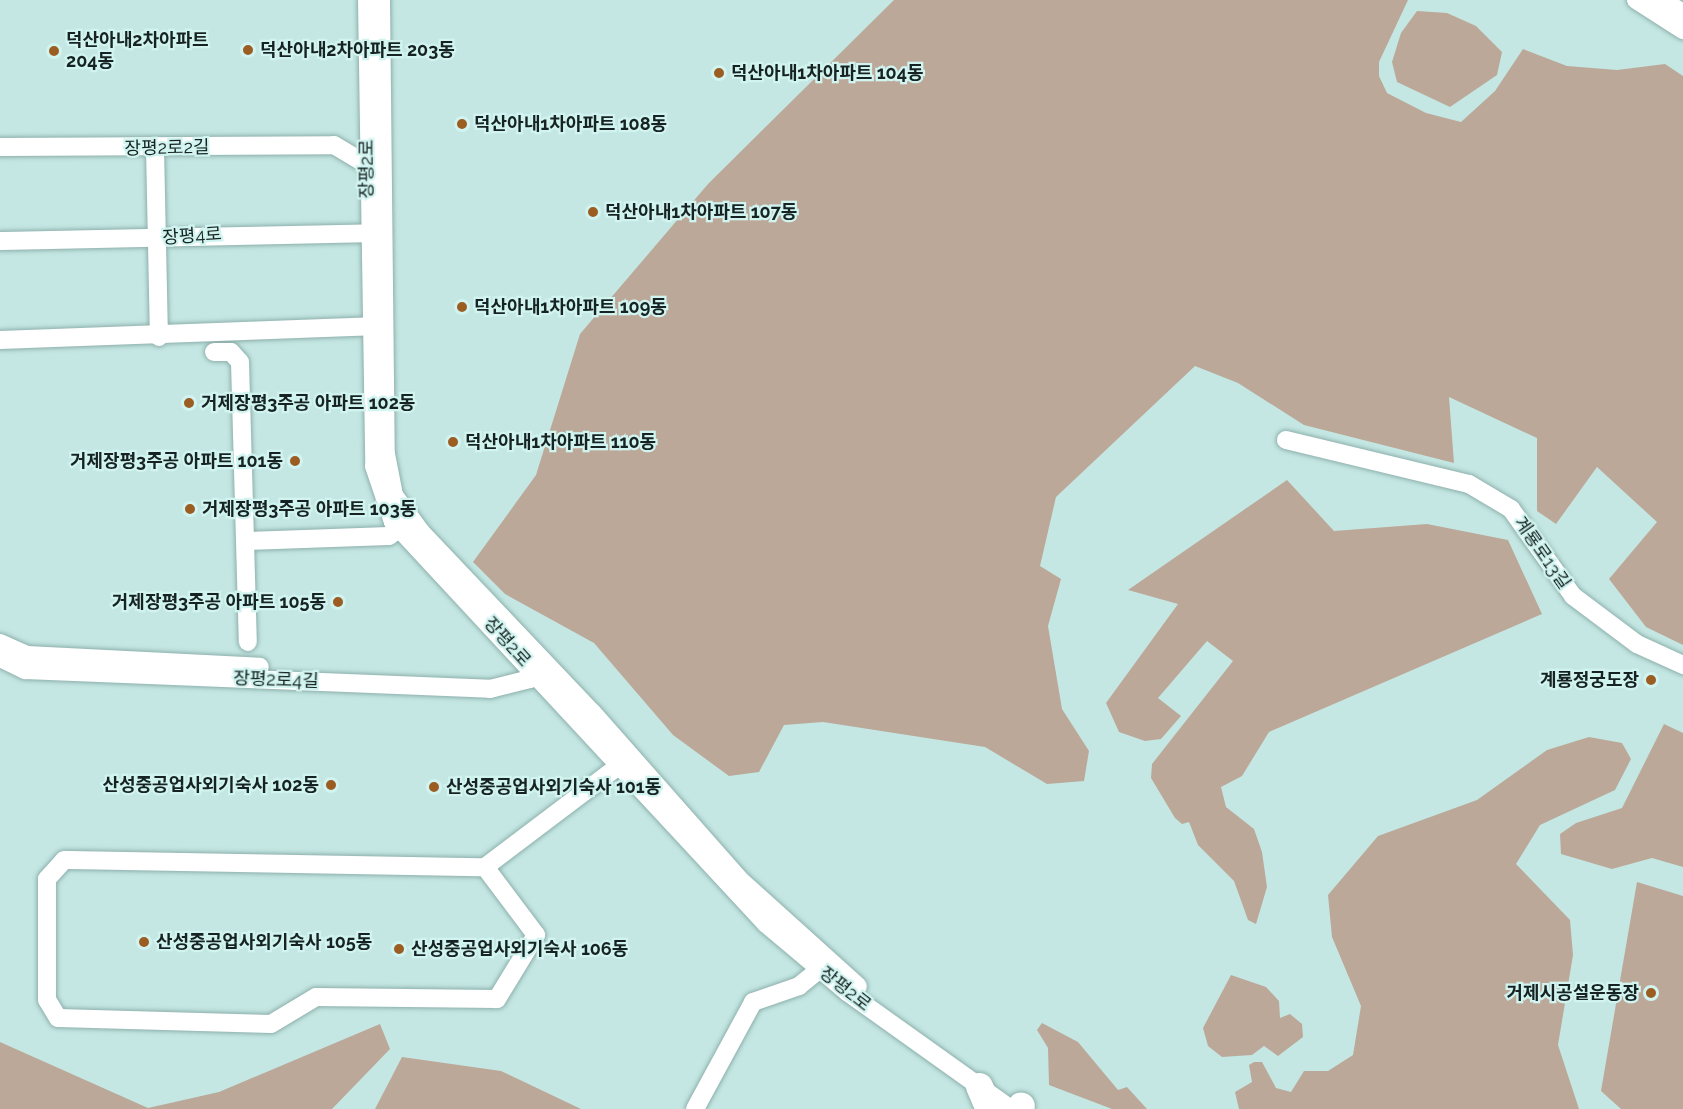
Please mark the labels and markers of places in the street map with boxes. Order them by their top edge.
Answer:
place label: 덕산아내2차아파트 204동 [66,30,209,72]
place label: 덕산아내2차아파트 203동 [260,39,455,61]
marker: 덕산아내2차아파트 203동 [241,43,255,57]
marker: 덕산아내2차아파트 204동 [47,44,61,58]
place label: 덕산아내1차아파트 104동 [731,62,923,84]
marker: 덕산아내1차아파트 104동 [712,66,726,80]
place label: 덕산아내1차아파트 108동 [474,113,667,135]
marker: 덕산아내1차아파트 108동 [455,117,469,131]
place label: 덕산아내1차아파트 107동 [605,201,797,223]
marker: 덕산아내1차아파트 107동 [586,205,600,219]
place label: 덕산아내1차아파트 109동 [474,296,667,318]
marker: 덕산아내1차아파트 109동 [455,300,469,314]
place label: 거제장평3주공 아파트 102동 [201,392,415,414]
marker: 거제장평3주공 아파트 102동 [182,396,196,410]
place label: 덕산아내1차아파트 110동 [465,431,656,453]
marker: 덕산아내1차아파트 110동 [446,435,460,449]
place label: 거제장평3주공 아파트 101동 [70,450,283,472]
marker: 거제장평3주공 아파트 101동 [288,454,302,468]
place label: 거제장평3주공 아파트 103동 [202,498,416,520]
marker: 거제장평3주공 아파트 103동 [183,502,197,516]
place label: 거제장평3주공 아파트 105동 [112,591,326,613]
marker: 거제장평3주공 아파트 105동 [331,595,345,609]
place label: 계룡정궁도장 [1540,669,1639,691]
marker: 계룡정궁도장 [1644,673,1658,687]
place label: 산성중공업사외기숙사 102동 [102,774,319,796]
place label: 산성중공업사외기숙사 101동 [446,776,661,798]
marker: 산성중공업사외기숙사 102동 [324,778,338,792]
marker: 산성중공업사외기숙사 101동 [427,780,441,794]
place label: 산성중공업사외기숙사 105동 [156,931,372,953]
marker: 산성중공업사외기숙사 105동 [137,935,151,949]
place label: 산성중공업사외기숙사 106동 [411,938,628,960]
marker: 산성중공업사외기숙사 106동 [392,942,406,956]
place label: 거제시공설운동장 [1507,982,1639,1004]
marker: 거제시공설운동장 [1644,986,1658,1000]

